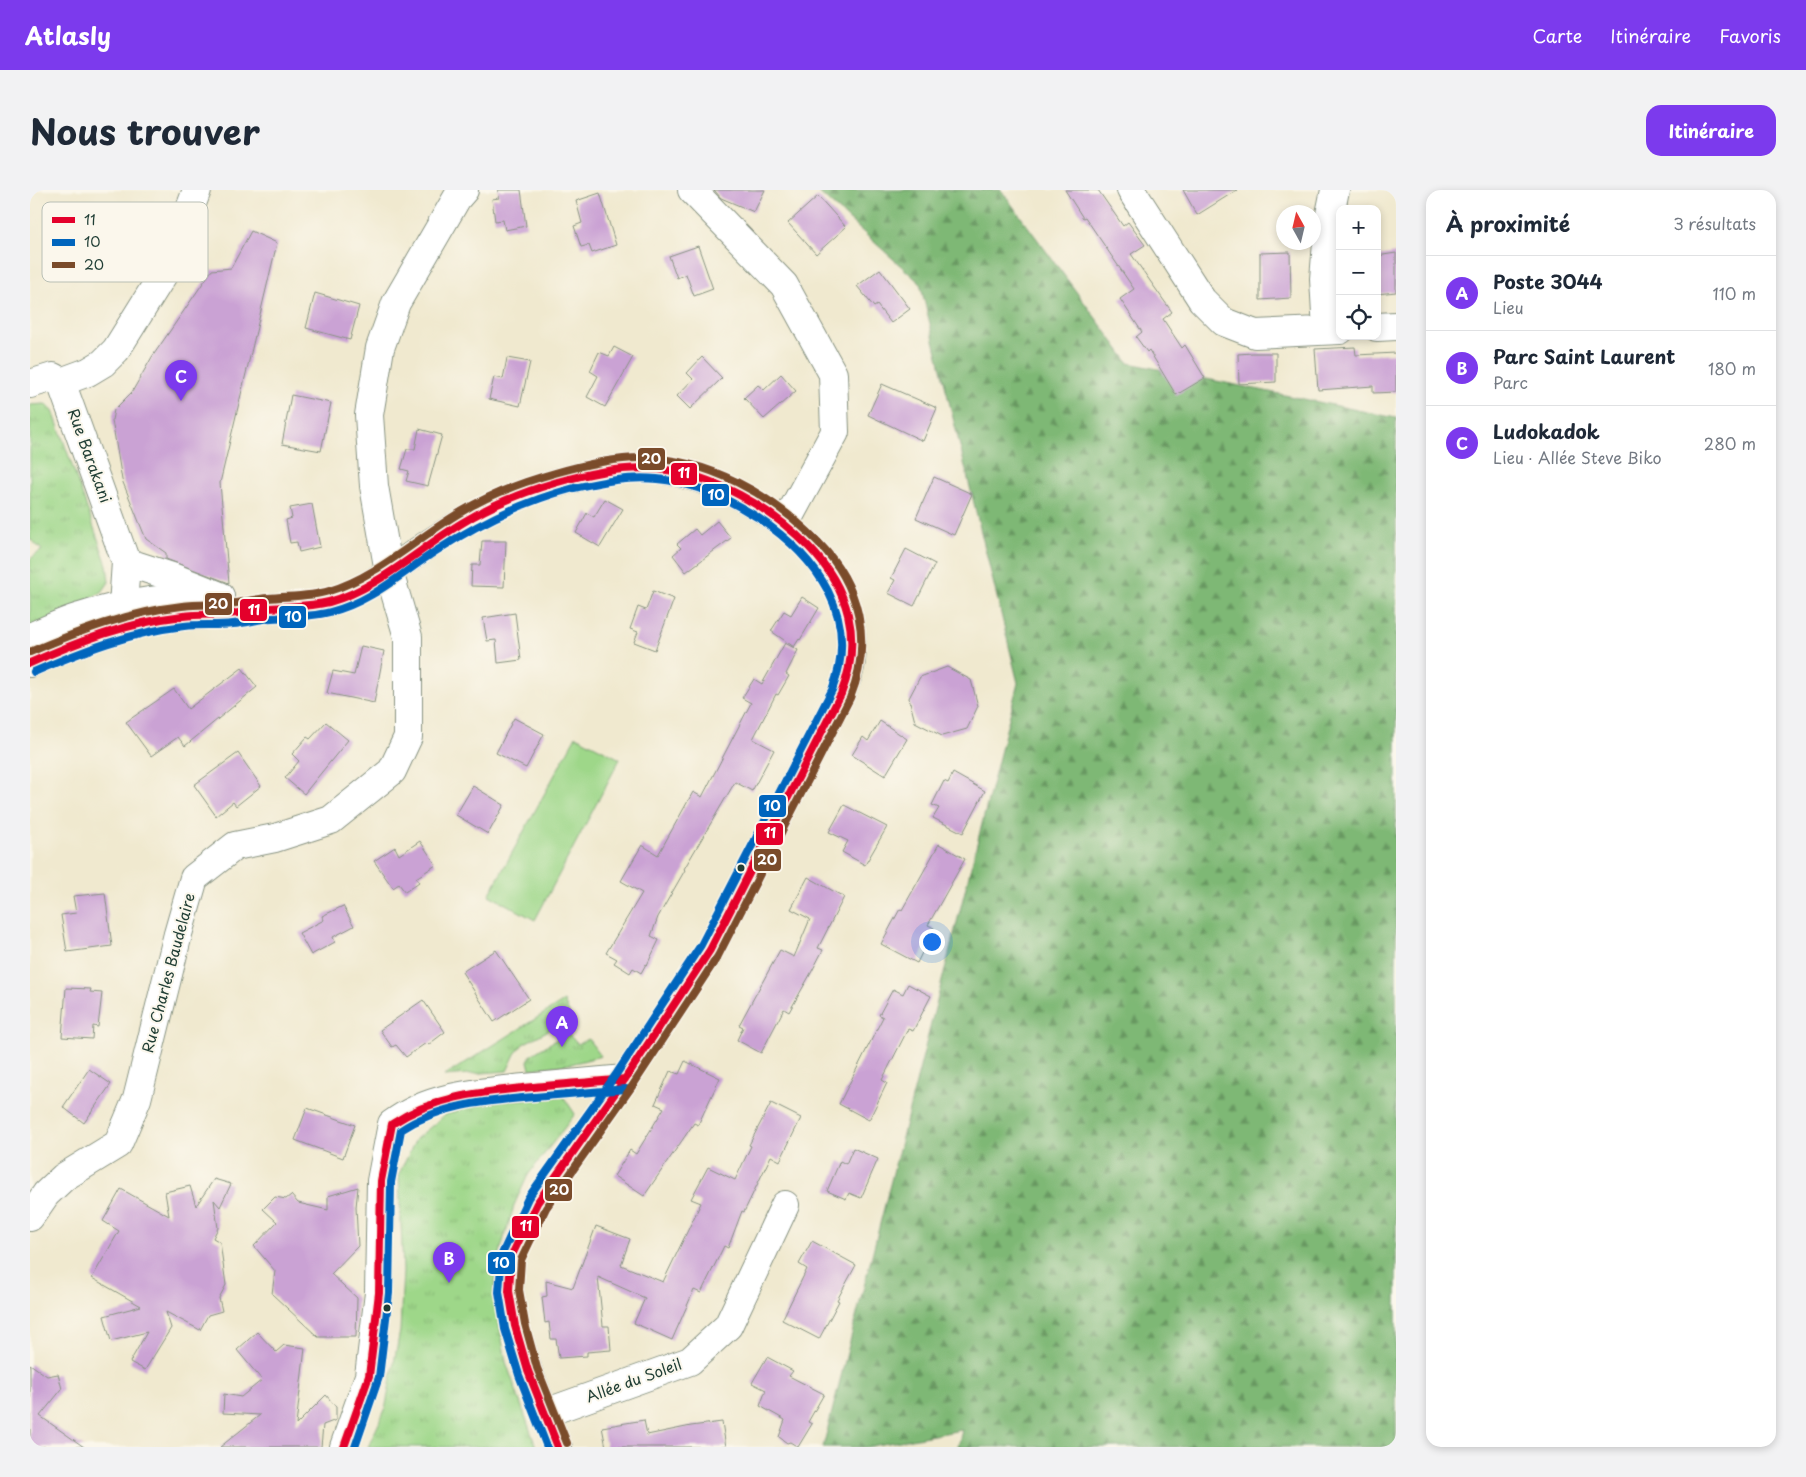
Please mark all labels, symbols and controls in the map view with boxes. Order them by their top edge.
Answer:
text: Atlasly [25,17,111,53]
text: Carte [1532,22,1582,49]
text: Itinéraire [1610,22,1691,49]
text: Favoris [1719,22,1781,49]
text: Nous trouver [30,104,260,157]
button: Itinéraire [1646,105,1776,156]
legend [42,202,208,282]
north arrow [1276,205,1321,250]
map controls [1336,205,1381,340]
button: + [1336,205,1381,250]
text: À proximité [1446,207,1570,239]
text: 11 [84,209,96,230]
text: 3 résultats [1673,211,1756,235]
text: 10 [84,231,101,252]
button: − [1336,250,1381,295]
text: 20 [84,254,104,275]
text: Poste 3044 [1493,267,1603,295]
text: A [1456,281,1468,305]
text: 110 m [1713,281,1756,305]
button: locate [1336,295,1381,340]
text: Lieu [1493,295,1524,319]
text: Parc Saint Laurent [1493,342,1676,370]
text: B [1457,356,1467,380]
text: 180 m [1708,356,1756,380]
pin: C [165,360,197,401]
text: Parc [1493,370,1528,394]
street label: Rue Barakani [63,405,118,506]
text: Ludokadok [1493,417,1600,445]
text: C [1456,431,1468,455]
text: 280 m [1704,431,1756,455]
text: Lieu · Allée Steve Biko [1493,445,1662,469]
line badge: 20 [637,447,666,471]
text: 20 [641,448,661,469]
line badge: 11 [670,462,698,486]
text: 11 [678,462,690,483]
line badge: 10 [701,483,730,507]
text: 10 [707,484,725,505]
line badge: 20 [204,592,233,616]
text: 20 [208,593,228,614]
line badge: 11 [239,598,268,622]
text: 11 [248,599,260,620]
line badge: 10 [278,605,307,629]
text: 10 [284,606,302,627]
line badge: 10 [758,794,787,818]
text: 10 [763,795,781,816]
line badge: 11 [755,822,784,846]
text: 11 [764,822,776,843]
line badge: 20 [753,848,782,872]
text: 20 [757,849,777,870]
unlabelled marker [736,863,746,873]
street label: Rue Charles Baudelaire [135,890,200,1055]
your location [919,929,945,955]
pin: A [546,1006,578,1047]
line badge: 20 [544,1178,573,1202]
text: 20 [549,1179,569,1200]
line badge: 11 [511,1215,540,1239]
text: 11 [520,1215,532,1236]
pin: B [433,1242,465,1283]
line badge: 10 [487,1251,516,1275]
text: 10 [492,1252,510,1273]
unlabelled marker [382,1303,392,1313]
street label: Allée du Soleil [582,1352,685,1408]

